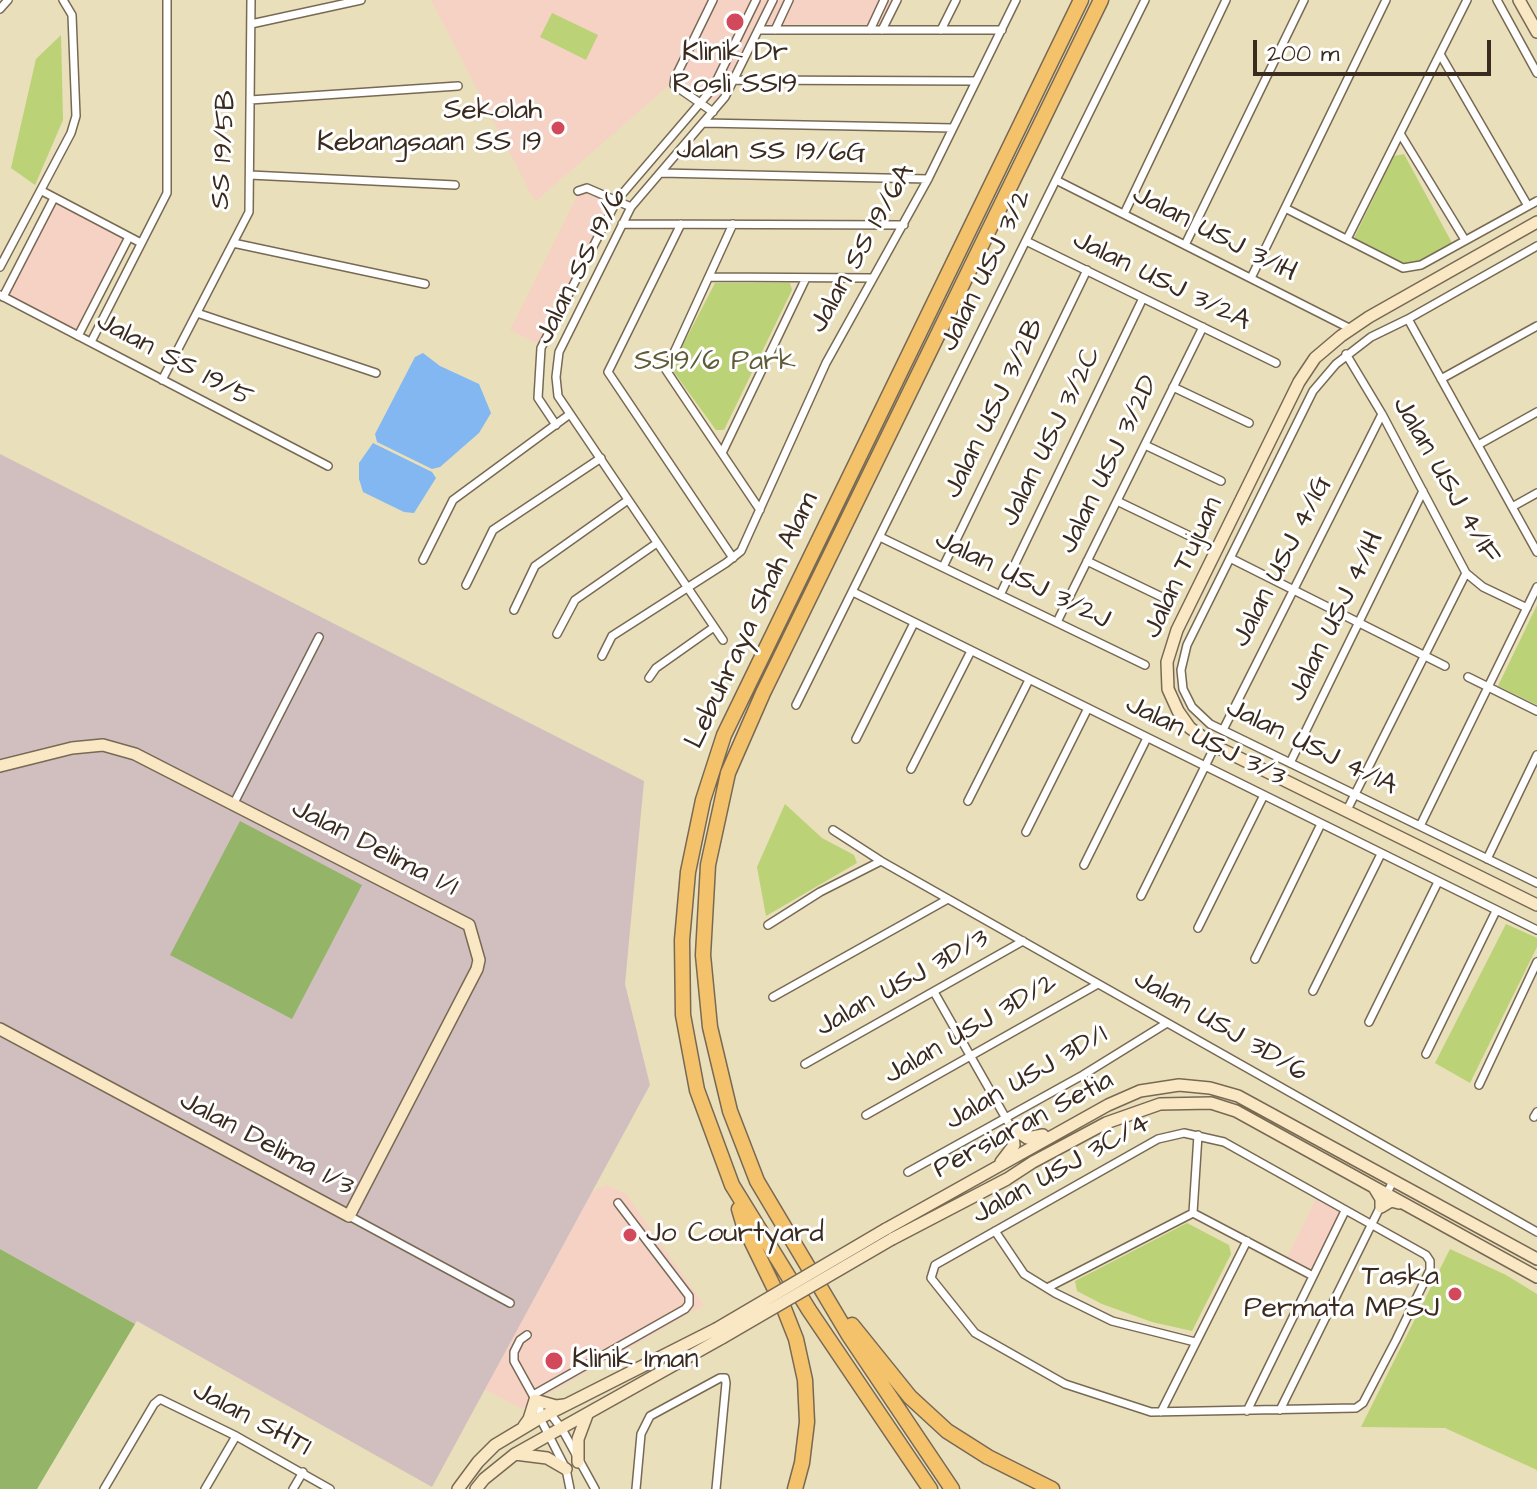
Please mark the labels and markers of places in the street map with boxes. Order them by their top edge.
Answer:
marker: Klinik Dr Rosli SS19 [724,11,746,33]
place label: Klinik Dr Rosli SS19 [672,37,798,103]
place label: Sekolah Kebangsaan SS 19 [317,95,542,161]
marker: Sekolah Kebangsaan SS 19 [549,119,567,137]
place label: Jo Courtyard [646,1218,824,1252]
marker: Jo Courtyard [621,1226,639,1244]
place label: Taska Permata MPSJ [1244,1261,1439,1327]
marker: Taska Permata MPSJ [1446,1285,1464,1303]
place label: Klinik Iman [572,1344,699,1378]
marker: Klinik Iman [543,1350,565,1372]

